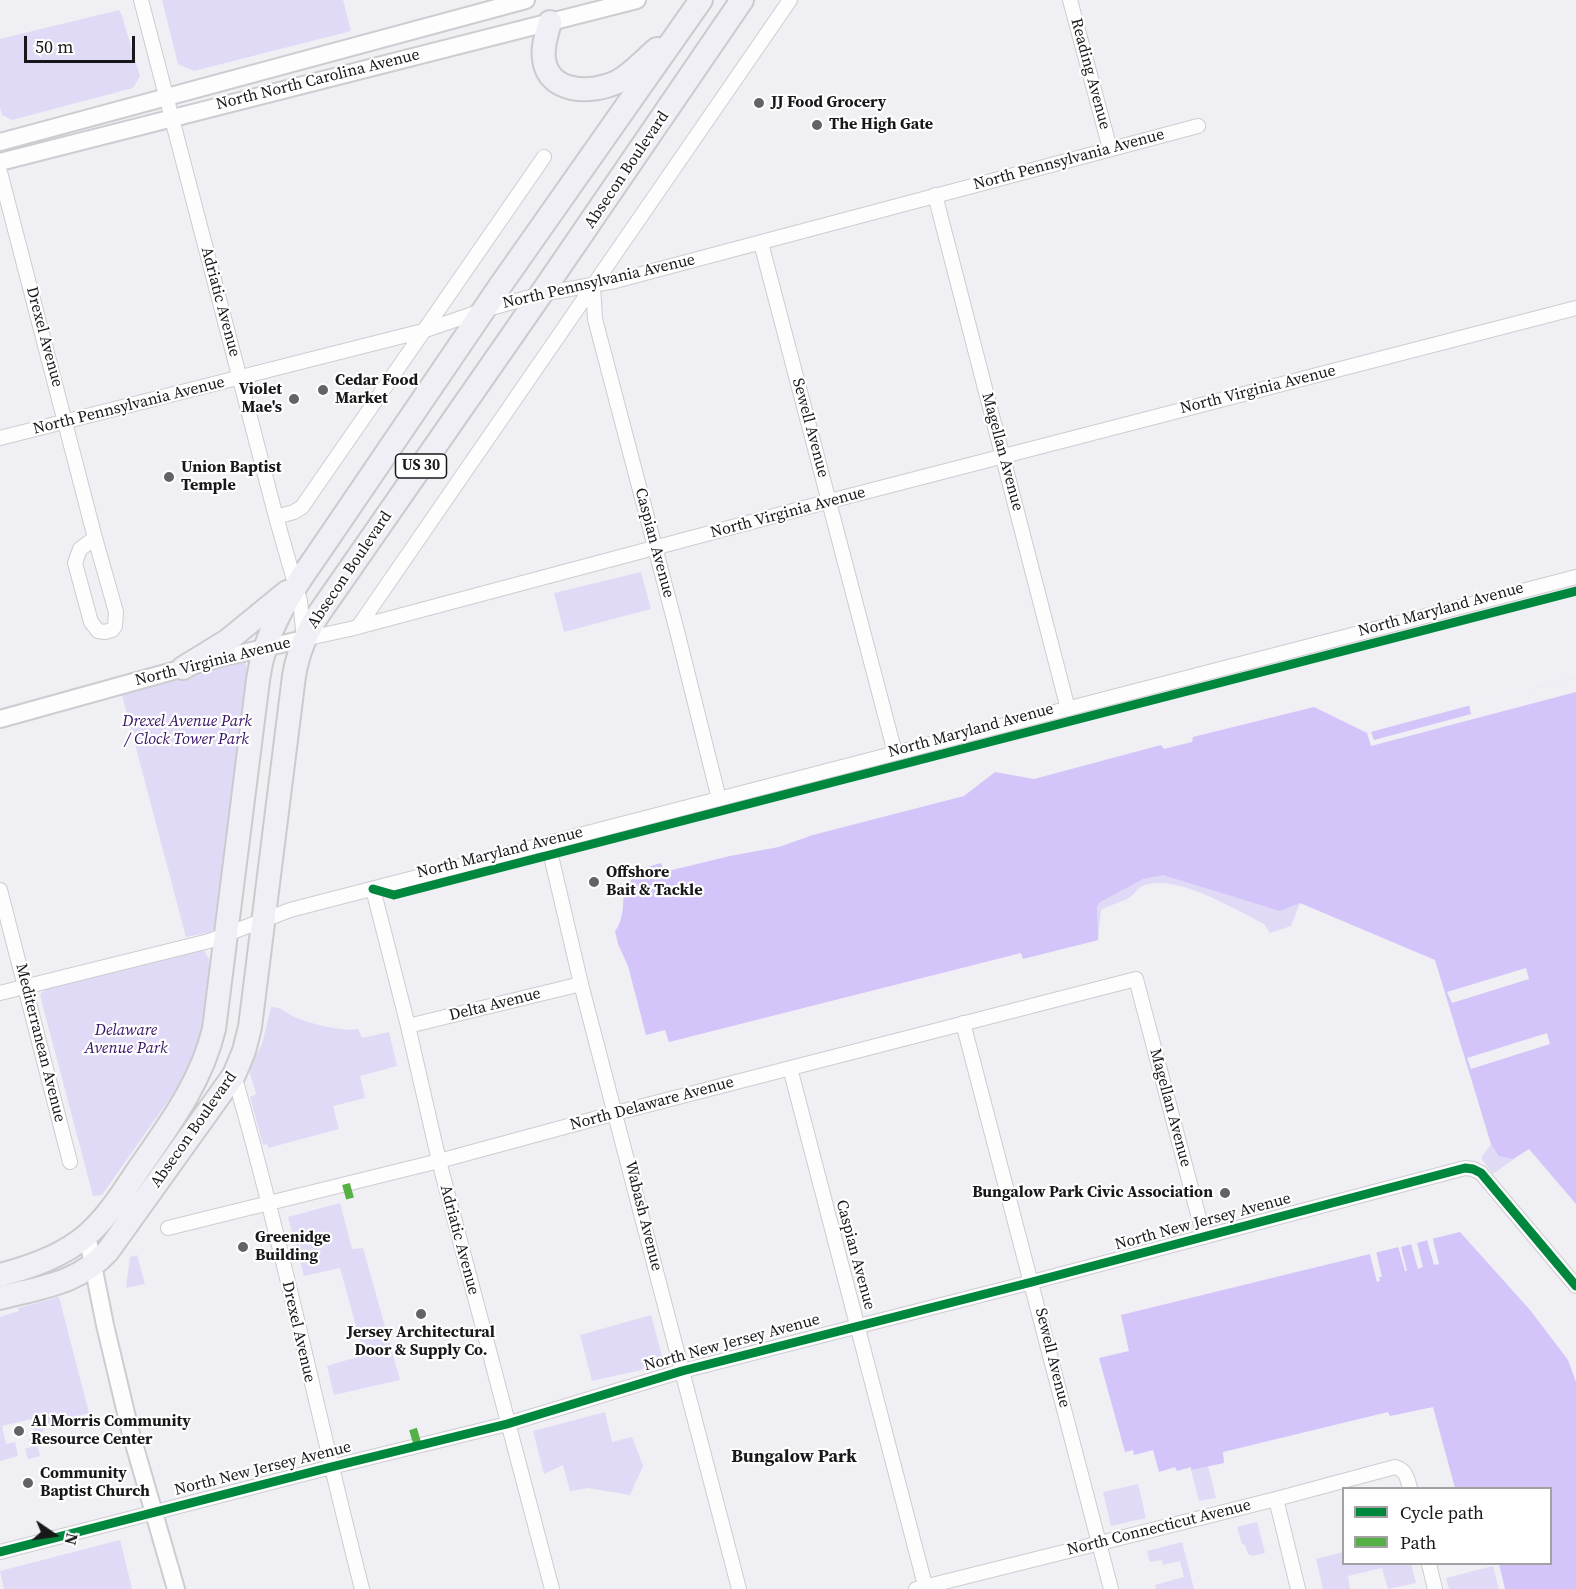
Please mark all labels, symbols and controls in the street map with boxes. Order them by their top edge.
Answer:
street label: Reading Avenue [1066,16,1114,132]
scale bar [27,24,138,62]
text: 50 m [35,34,73,59]
street label: North North Carolina Avenue [214,45,422,115]
place label: JJ Food Grocery [771,93,886,113]
marker: JJ Food Grocery [752,96,766,110]
street label: Absecon Boulevard [581,108,673,232]
place label: The High Gate [829,115,933,135]
marker: The High Gate [810,118,824,132]
street label: North Pennsylvania Avenue [971,125,1167,195]
street label: Adriatic Avenue [196,245,244,359]
street label: North Pennsylvania Avenue [501,251,697,313]
street label: Drexel Avenue [21,285,67,389]
street label: North Virginia Avenue [1178,361,1338,419]
place label: Cedar Food Market [335,371,418,409]
street label: North Pennsylvania Avenue [31,373,227,439]
street label: Sewell Avenue [788,376,832,480]
place label: Violet Mae's [239,380,282,418]
marker: Cedar Food Market [316,383,330,397]
street label: Magellan Avenue [977,391,1027,513]
marker: Violet Mae's [287,392,301,406]
road number: US 30 [396,454,446,478]
place label: Union Baptist Temple [181,458,282,496]
marker: Union Baptist Temple [162,470,176,484]
street label: North Virginia Avenue [708,483,868,543]
street label: Caspian Avenue [630,486,678,600]
street label: Absecon Boulevard [304,508,396,632]
street label: North Maryland Avenue [1356,579,1526,641]
street label: North Virginia Avenue [133,633,293,691]
street label: North Maryland Avenue [886,700,1056,762]
park label: Drexel Avenue Park / Clock Tower Park [122,712,252,750]
street label: North Maryland Avenue [415,823,585,883]
place label: Offshore Bait & Tackle [606,863,703,901]
marker: Offshore Bait & Tackle [587,875,601,889]
street label: Mediterranean Avenue [11,962,69,1124]
street label: Delta Avenue [447,984,543,1026]
park label: Delaware Avenue Park [85,1021,167,1059]
street label: Magellan Avenue [1145,1047,1195,1169]
street label: Absecon Boulevard [147,1068,241,1192]
street label: North Delaware Avenue [568,1073,736,1135]
street label: Wabash Avenue [620,1159,666,1273]
street label: Adriatic Avenue [435,1183,483,1297]
place label: Bungalow Park Civic Association [972,1183,1213,1203]
marker: Bungalow Park Civic Association [1218,1186,1232,1200]
street label: North New Jersey Avenue [1113,1189,1293,1255]
street label: Caspian Avenue [831,1198,879,1312]
place label: Greenidge Building [255,1228,331,1266]
marker: Greenidge Building [236,1240,250,1254]
street label: Drexel Avenue [277,1280,319,1384]
street label: Sewell Avenue [1030,1306,1074,1410]
marker: Jersey Architectural Door & Supply Co. [414,1307,428,1321]
street label: North New Jersey Avenue [642,1310,822,1376]
place label: Jersey Architectural Door & Supply Co. [347,1323,495,1361]
place label: Al Morris Community Resource Center [31,1412,191,1450]
marker: Al Morris Community Resource Center [12,1424,26,1438]
street label: North New Jersey Avenue [173,1438,353,1500]
district label: Bungalow Park [731,1446,857,1468]
place label: Community Baptist Church [40,1464,150,1502]
marker: Community Baptist Church [21,1476,35,1490]
legend [1342,1487,1552,1565]
street label: North Connecticut Avenue [1065,1496,1253,1560]
text: Cycle path [1400,1500,1484,1525]
north arrow [24,1505,84,1565]
text: Path [1400,1530,1436,1555]
text: N [60,1531,84,1547]

